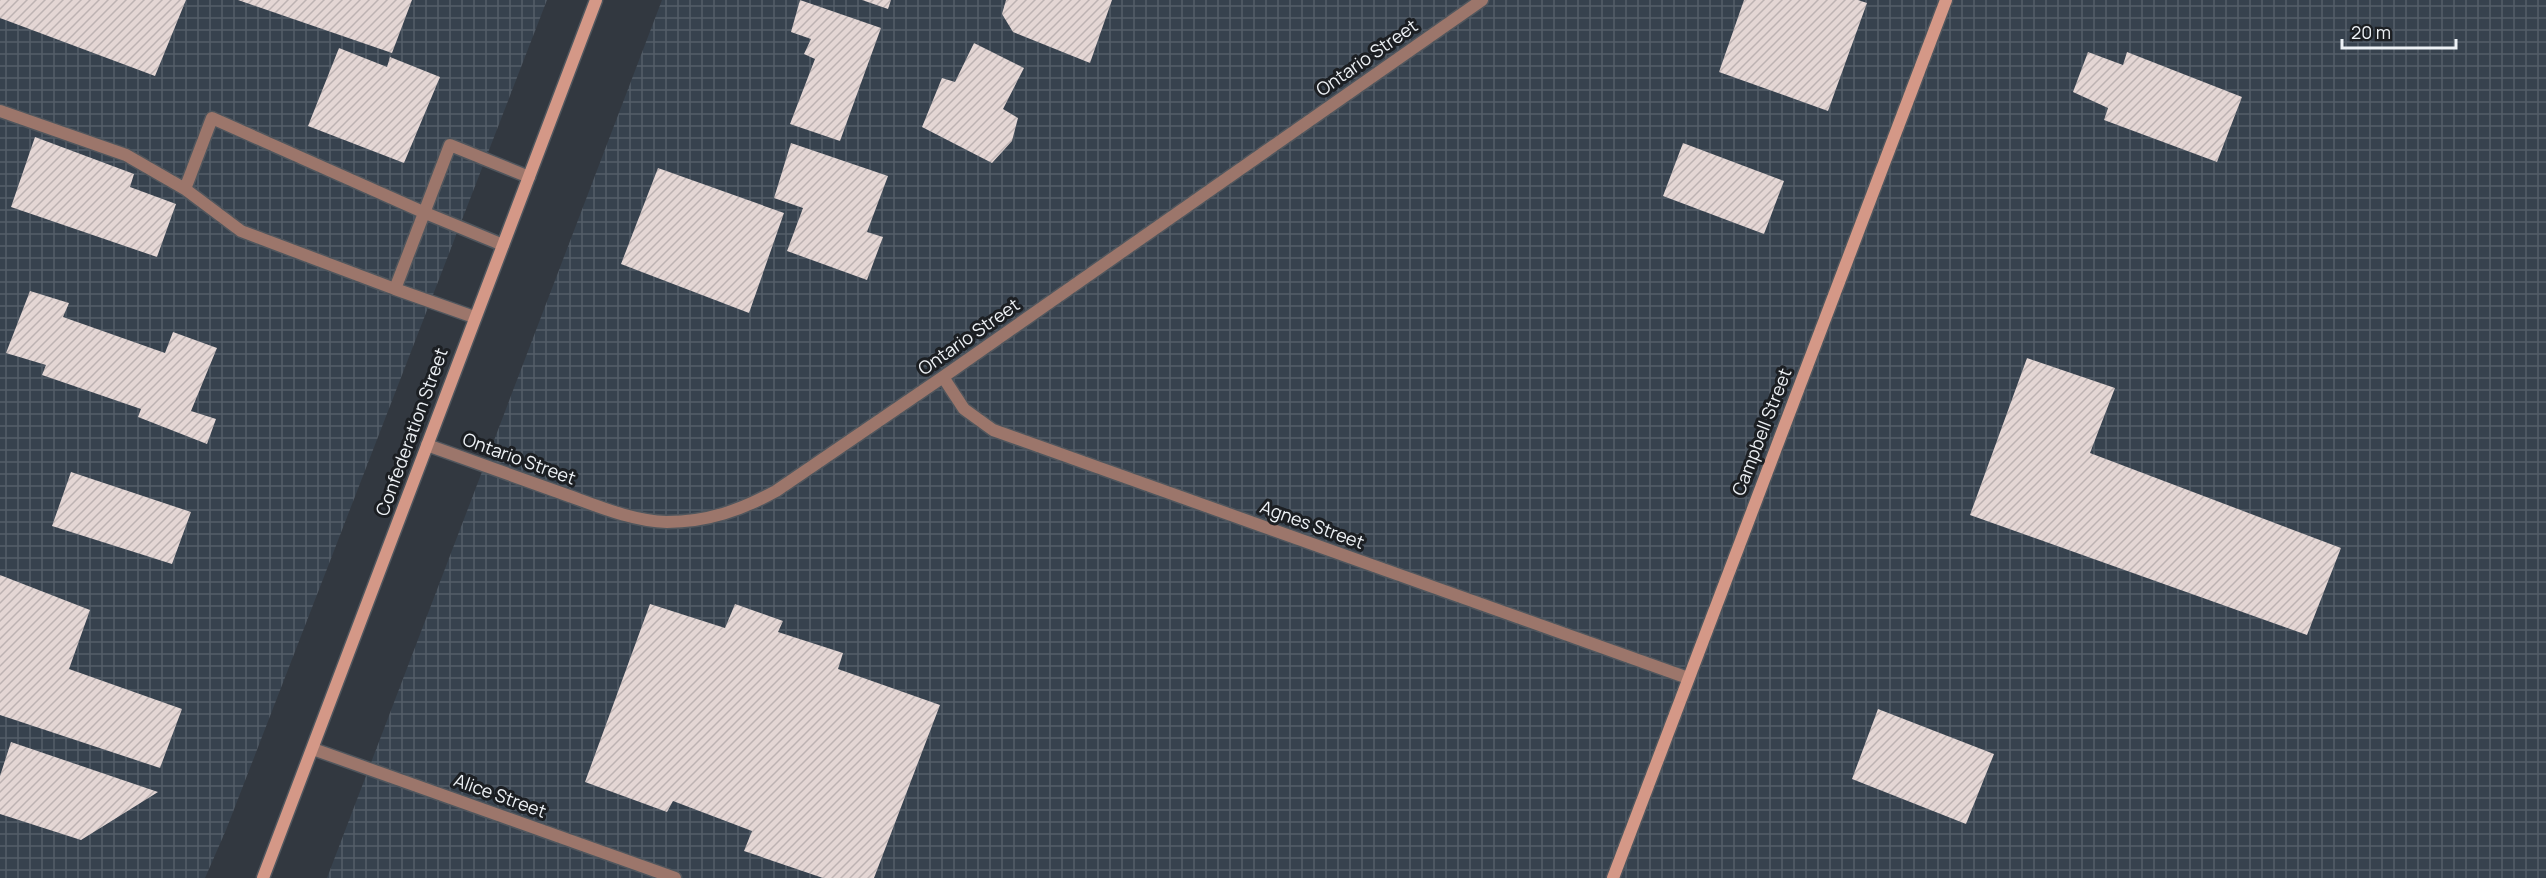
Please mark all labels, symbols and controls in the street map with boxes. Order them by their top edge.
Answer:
scale bar [2342,12,2456,50]
street label: Ontario Street [1311,13,1422,101]
text: 20 m [2351,20,2391,44]
street label: Ontario Street [913,292,1024,380]
street label: Confederation Street [369,344,453,519]
street label: Campbell Street [1726,364,1796,499]
street label: Ontario Street [459,426,579,490]
street label: Agnes Street [1257,494,1368,554]
street label: Alice Street [451,767,550,823]

